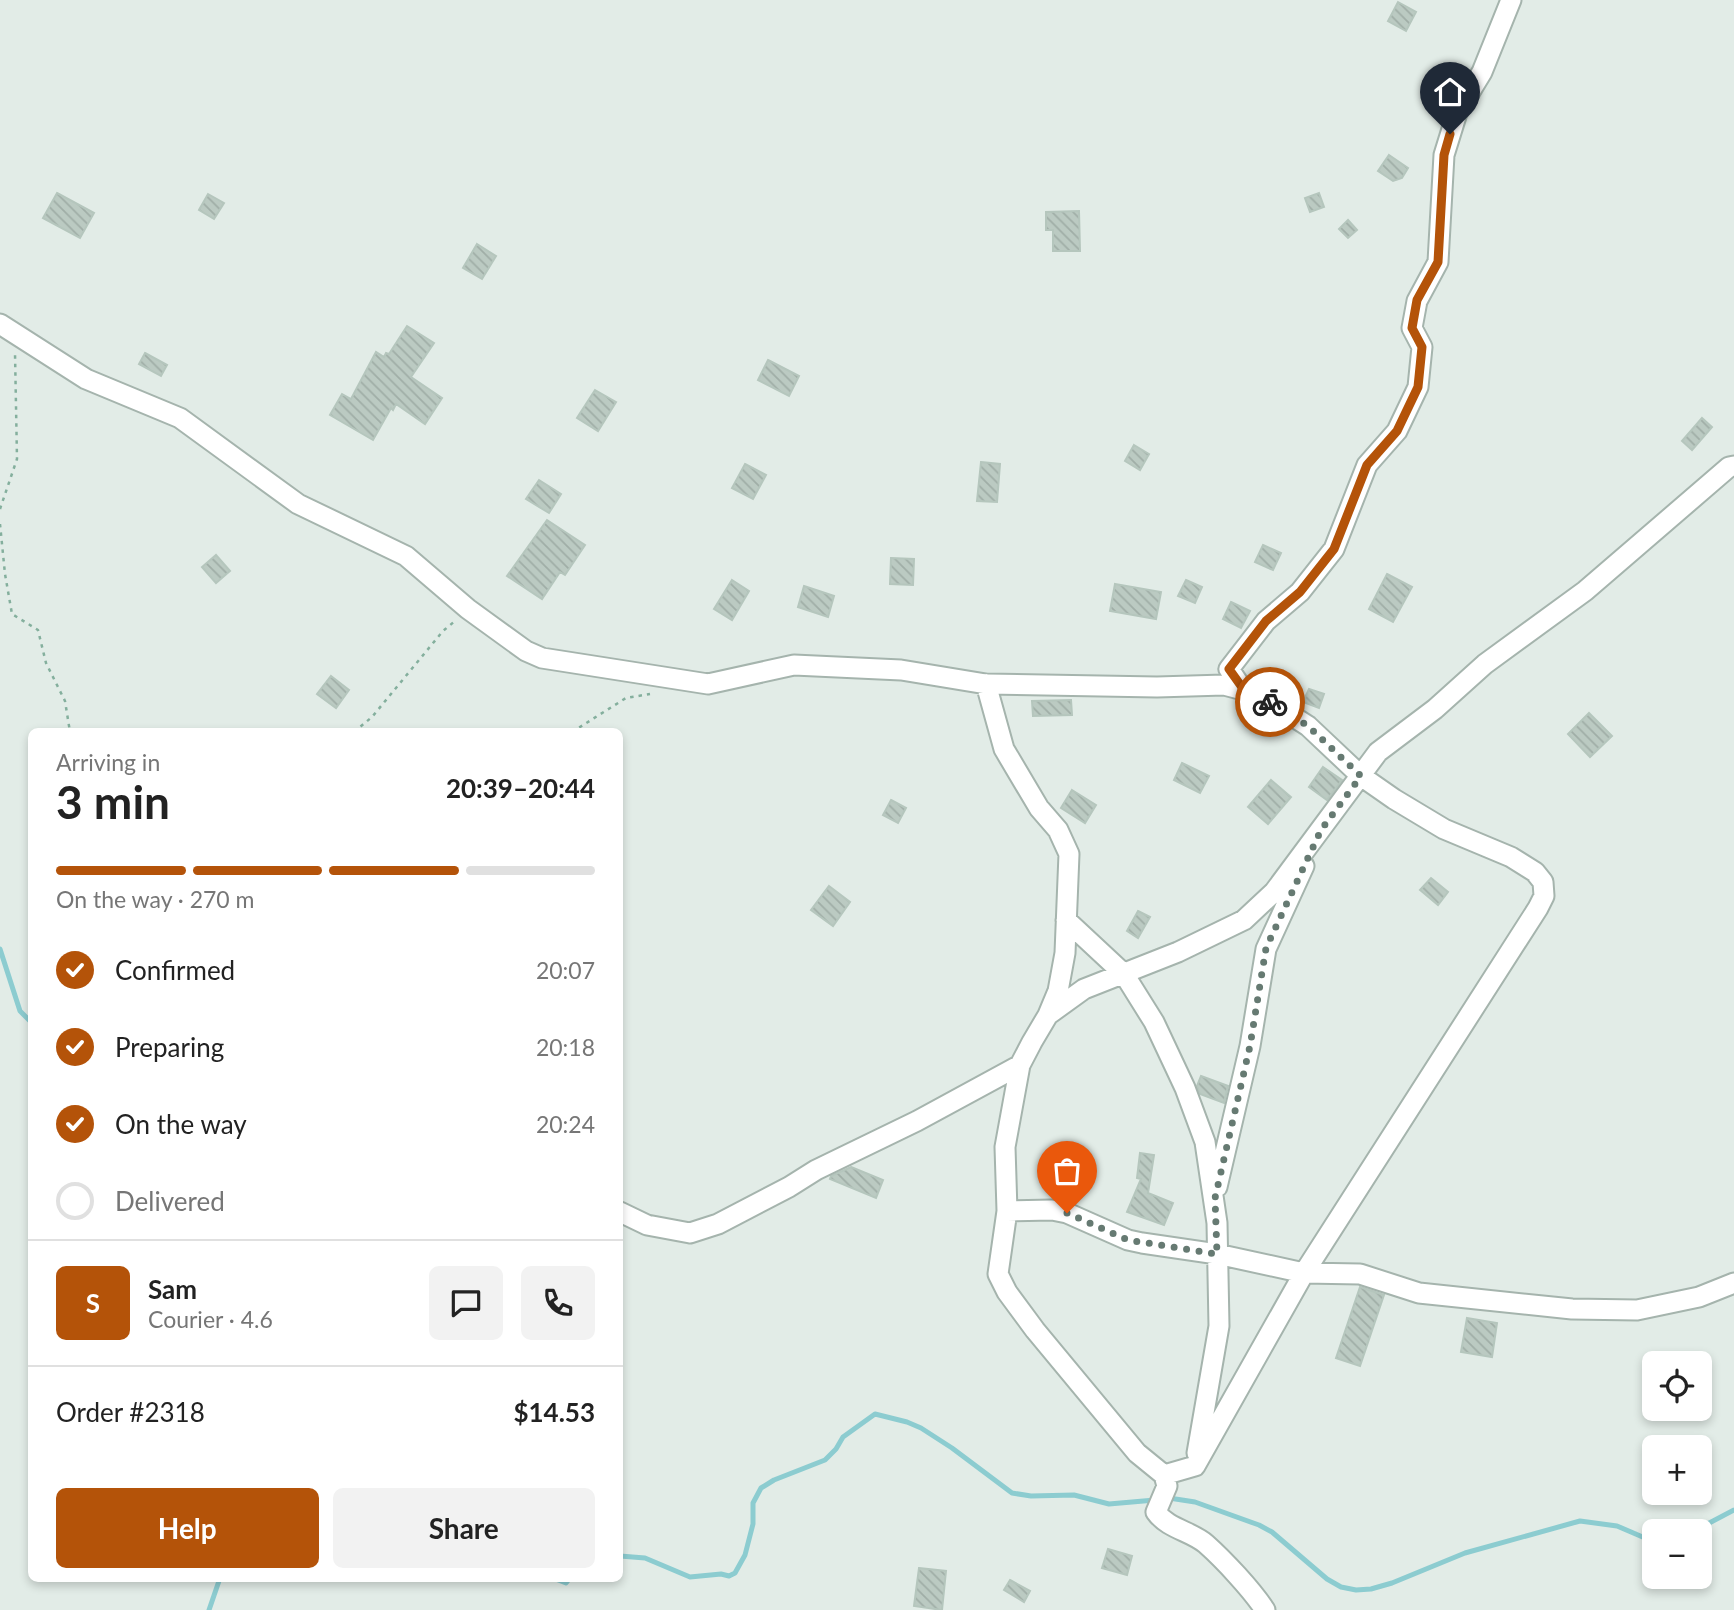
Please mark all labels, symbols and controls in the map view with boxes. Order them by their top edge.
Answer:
pin [1420,62,1480,134]
icon: home [1431,73,1469,111]
courier [1235,667,1305,737]
icon: bike [1251,683,1289,721]
text: Arriving in [56,748,160,776]
text: 20:39–20:44 [446,772,595,804]
text: 3 min [56,774,170,829]
text: On the way · 270 m [56,885,255,913]
icon: check [56,951,94,989]
text: Confirmed [115,954,235,986]
text: 20:07 [536,956,595,984]
icon: check [56,1028,94,1066]
text: Preparing [115,1031,224,1063]
text: 20:18 [536,1033,595,1061]
icon: check [56,1105,94,1143]
text: On the way [115,1108,247,1140]
text: 20:24 [536,1110,595,1138]
pin [1037,1141,1097,1213]
icon: bag [1048,1152,1086,1190]
text: Delivered [115,1185,225,1217]
button: chat [429,1266,503,1340]
button: phone [521,1266,595,1340]
text: Sam [148,1273,197,1305]
text: S [86,1287,100,1319]
text: Courier · 4.6 [148,1305,273,1333]
map controls [1642,1351,1712,1589]
button: locate [1642,1351,1712,1421]
text: Order #2318 [56,1396,205,1428]
text: $14.53 [513,1396,595,1428]
button: + [1642,1435,1712,1505]
button: Help [56,1488,319,1568]
button: Share [333,1488,595,1568]
button: − [1642,1519,1712,1589]

